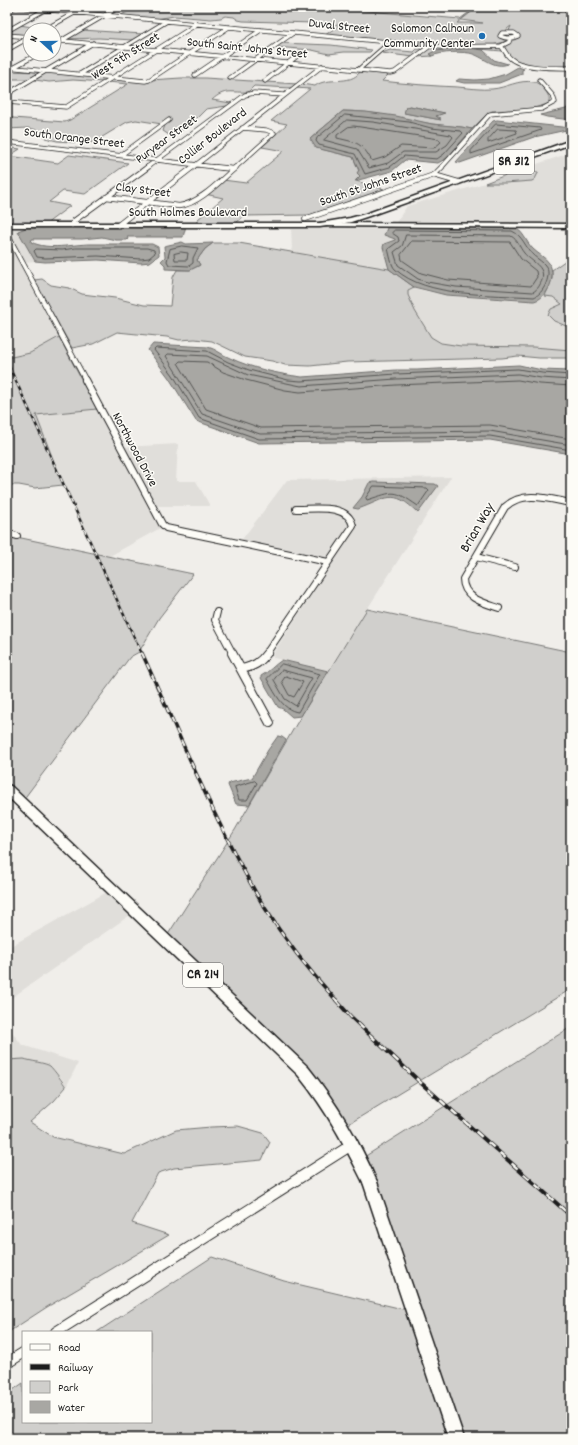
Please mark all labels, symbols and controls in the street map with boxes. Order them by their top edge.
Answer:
street label: Duval Street [307,14,371,40]
place label: Solomon Calhoun Community Center [383,20,474,54]
north arrow [22,22,62,62]
street label: West 9th Street [88,28,164,86]
marker: Solomon Calhoun Community Center [477,31,487,41]
text: N [26,33,43,45]
street label: South Saint Johns Street [186,33,309,65]
street label: Collier Boulevard [174,104,252,170]
street label: Puryear Street [132,111,202,169]
street label: South Orange Street [23,123,126,155]
road number: SR 312 [494,150,534,174]
street label: South St Johns Street [317,160,425,212]
street label: Clay Street [114,178,172,204]
street label: South Holmes Boulevard [129,204,247,223]
street label: Northwood Drive [106,409,162,491]
street label: Brian Way [455,498,502,557]
road number: CR 214 [183,963,223,987]
legend [22,1331,152,1423]
text: Road [58,1340,80,1357]
text: Railway [58,1360,94,1377]
text: Park [58,1380,79,1397]
text: Water [58,1400,85,1417]

